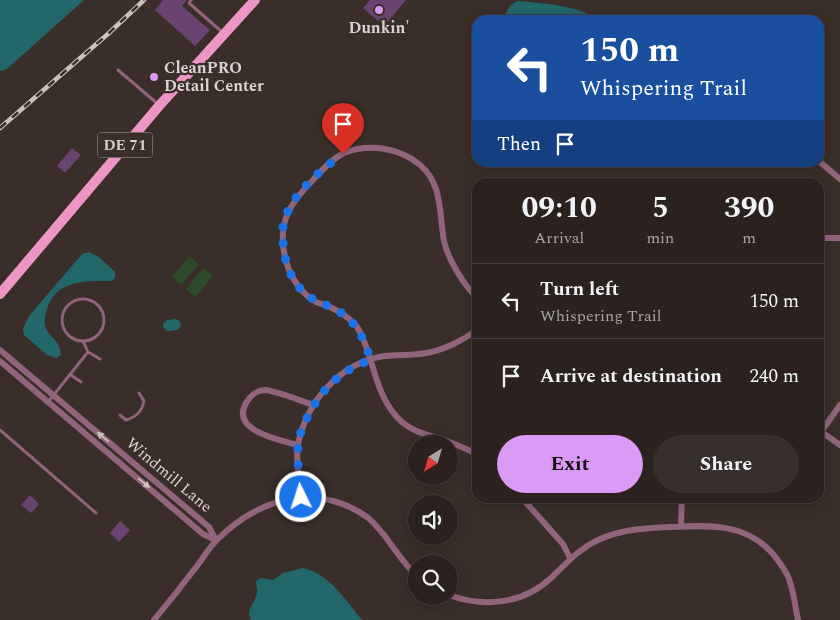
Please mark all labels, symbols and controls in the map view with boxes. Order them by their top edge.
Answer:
marker: Dunkin' [373,4,385,16]
place label: Dunkin' [349,16,409,40]
text: 150 m [580,24,679,77]
icon: left [497,35,562,100]
place label: CleanPRO Detail Center [164,56,264,98]
marker: CleanPRO Detail Center [148,71,160,83]
text: Whispering Trail [580,72,747,105]
pin [322,103,364,154]
icon: arrive [329,110,357,138]
text: Then [497,130,541,159]
icon: arrive [551,130,579,158]
road number: DE 71 [98,132,152,158]
text: 09:10 [522,185,597,231]
text: 5 [652,185,669,231]
text: 390 [724,185,774,231]
text: Arrival [534,226,584,250]
text: min [646,226,674,250]
text: m [742,226,756,250]
text: Turn left [540,275,619,304]
icon: left [497,287,525,315]
text: 150 m [749,287,799,316]
text: Whispering Trail [540,304,661,328]
icon: arrive [497,362,525,390]
text: Arrive at destination [540,362,722,391]
text: 240 m [749,362,799,391]
one-way arrow [97,432,110,443]
street label: Windmill Lane [121,432,217,518]
north arrow [408,435,458,485]
map controls [408,435,458,605]
button: Exit [497,435,643,493]
button: Share [653,435,799,493]
position arrow [274,470,326,522]
one-way arrow [137,478,150,489]
button: sound [408,495,458,545]
button: search [408,555,458,605]

